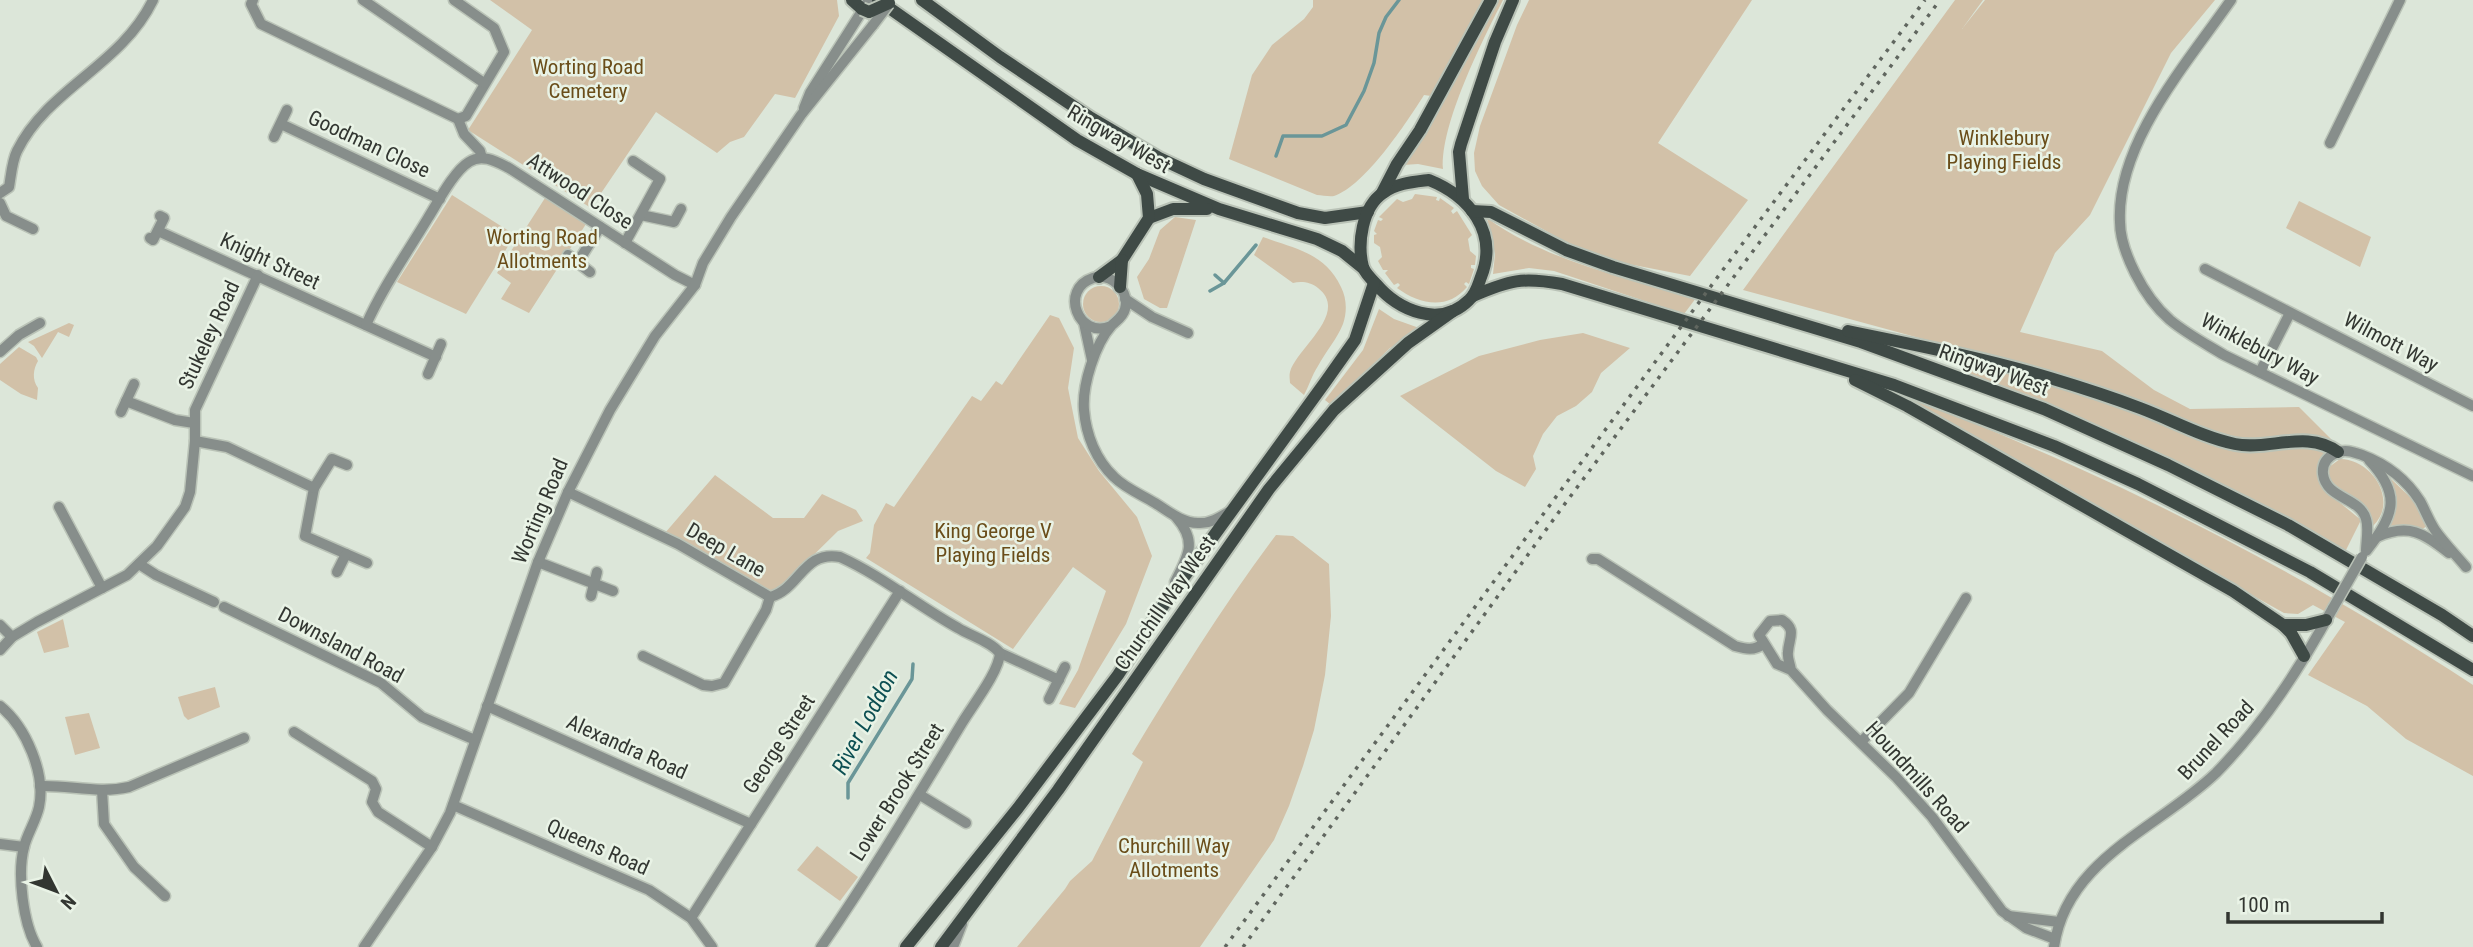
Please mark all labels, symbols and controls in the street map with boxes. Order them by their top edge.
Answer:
park label: Worting Road Cemetery [532,55,644,103]
street label: Ringway West [1063,100,1175,178]
street label: Goodman Close [304,105,434,183]
park label: Winklebury Playing Fields [1947,126,2061,174]
street label: Attwood Close [523,148,637,234]
park label: Worting Road Allotments [486,225,598,273]
street label: Knight Street [216,228,324,294]
street label: Stukeley Road [173,277,245,393]
street label: Wilmott Way [2340,307,2443,377]
street label: Winklebury Way [2197,308,2323,390]
street label: Ringway West [1936,339,2052,401]
street label: Worting Road [507,455,573,567]
street label: Deep Lane [682,518,770,582]
park label: King George V Playing Fields [934,519,1052,567]
street label: Churchill Way West [1110,531,1220,675]
street label: Downsland Road [274,602,408,688]
water label: River Loddon [826,665,904,779]
street label: George Street [738,690,820,798]
street label: Brunel Road [2173,695,2259,785]
street label: Alexandra Road [563,710,691,784]
street label: Houndmills Road [1861,717,1973,837]
street label: Lower Brook Street [845,719,949,865]
street label: Queens Road [543,814,653,880]
park label: Churchill Way Allotments [1118,834,1230,882]
north arrow [21,856,91,926]
scale bar [2228,880,2382,924]
text: N [56,890,81,914]
text: 100 m [2238,893,2290,917]

